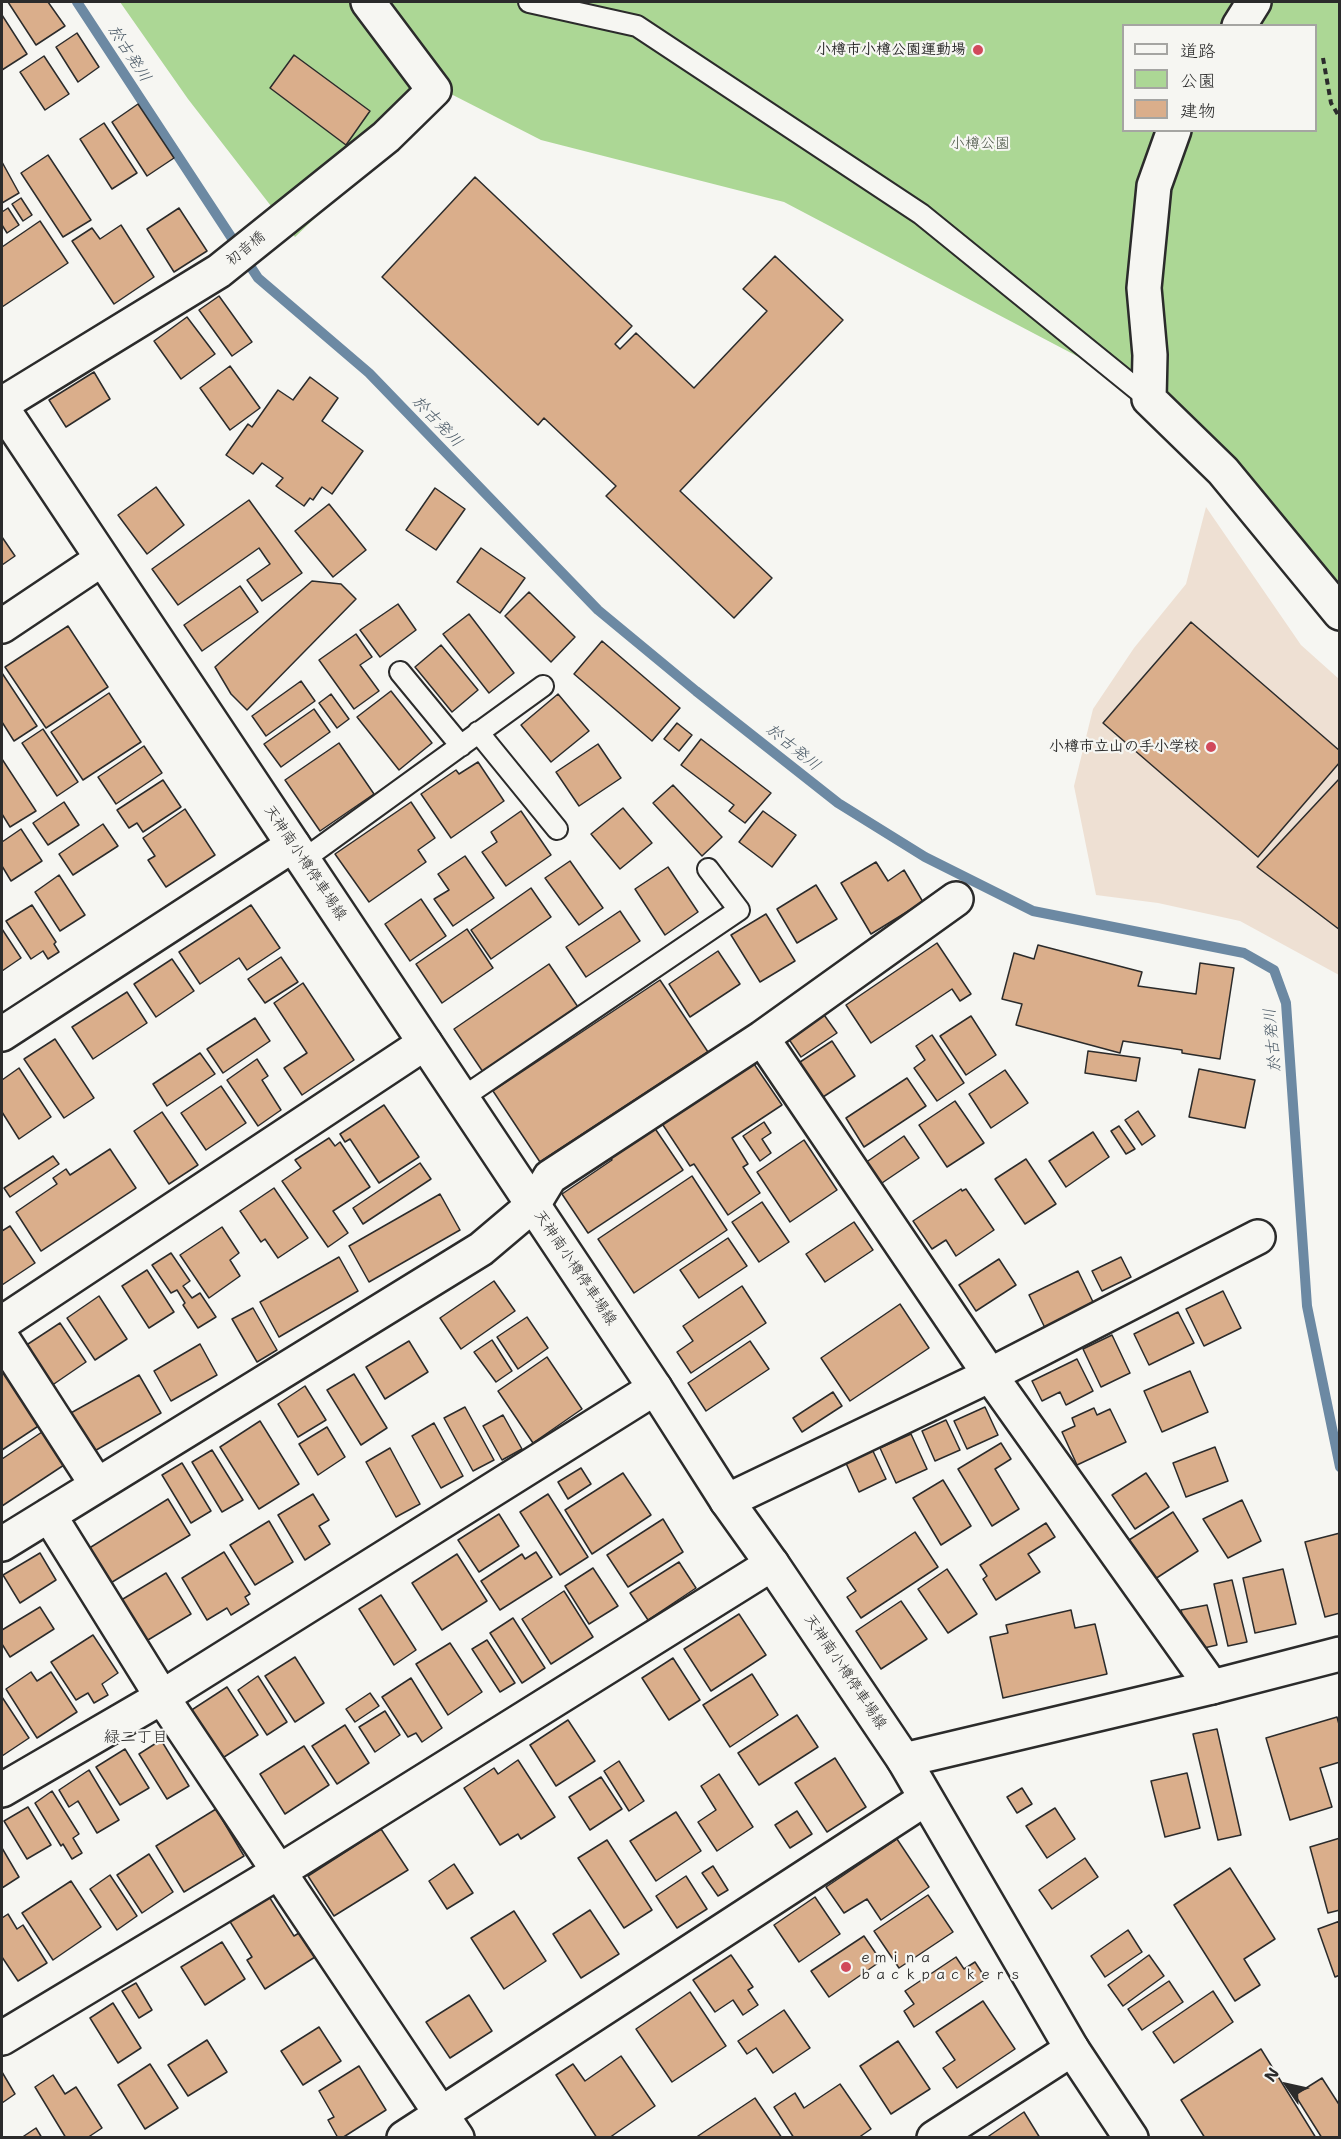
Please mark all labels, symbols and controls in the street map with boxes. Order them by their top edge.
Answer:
water label: 於古発川 [104,22,154,86]
legend [1122,24,1317,132]
text: 道路 [1180,39,1216,63]
place label: 小樽市小樽公園運動場 [816,41,966,59]
marker: 小樽市小樽公園運動場 [971,43,985,57]
text: 公園 [1180,69,1216,93]
text: 建物 [1180,99,1216,123]
park label: 小樽公園 [950,135,1010,153]
street label: 初音橋 [223,228,269,270]
water label: 於古発川 [408,392,466,452]
water label: 於古発川 [762,720,824,776]
place label: 小樽市立山の手小学校 [1049,738,1199,756]
marker: 小樽市立山の手小学校 [1204,740,1218,754]
street label: 天神南小樽停車場線 [260,802,350,924]
water label: 於古発川 [1261,1007,1285,1073]
street label: 天神南小樽停車場線 [530,1207,620,1329]
street label: 天神南小樽停車場線 [800,1611,890,1733]
district label: 緑二丁目 [104,1728,168,1748]
place label: ｅｍｉｎａ ｂａｃｋｐａｃｋｅｒｓ [858,1949,1023,1984]
marker: ｅｍｉｎａ ｂａｃｋｐａｃｋｅｒｓ [839,1960,853,1974]
north arrow [1257,2055,1317,2115]
text: N [1259,2064,1284,2086]

